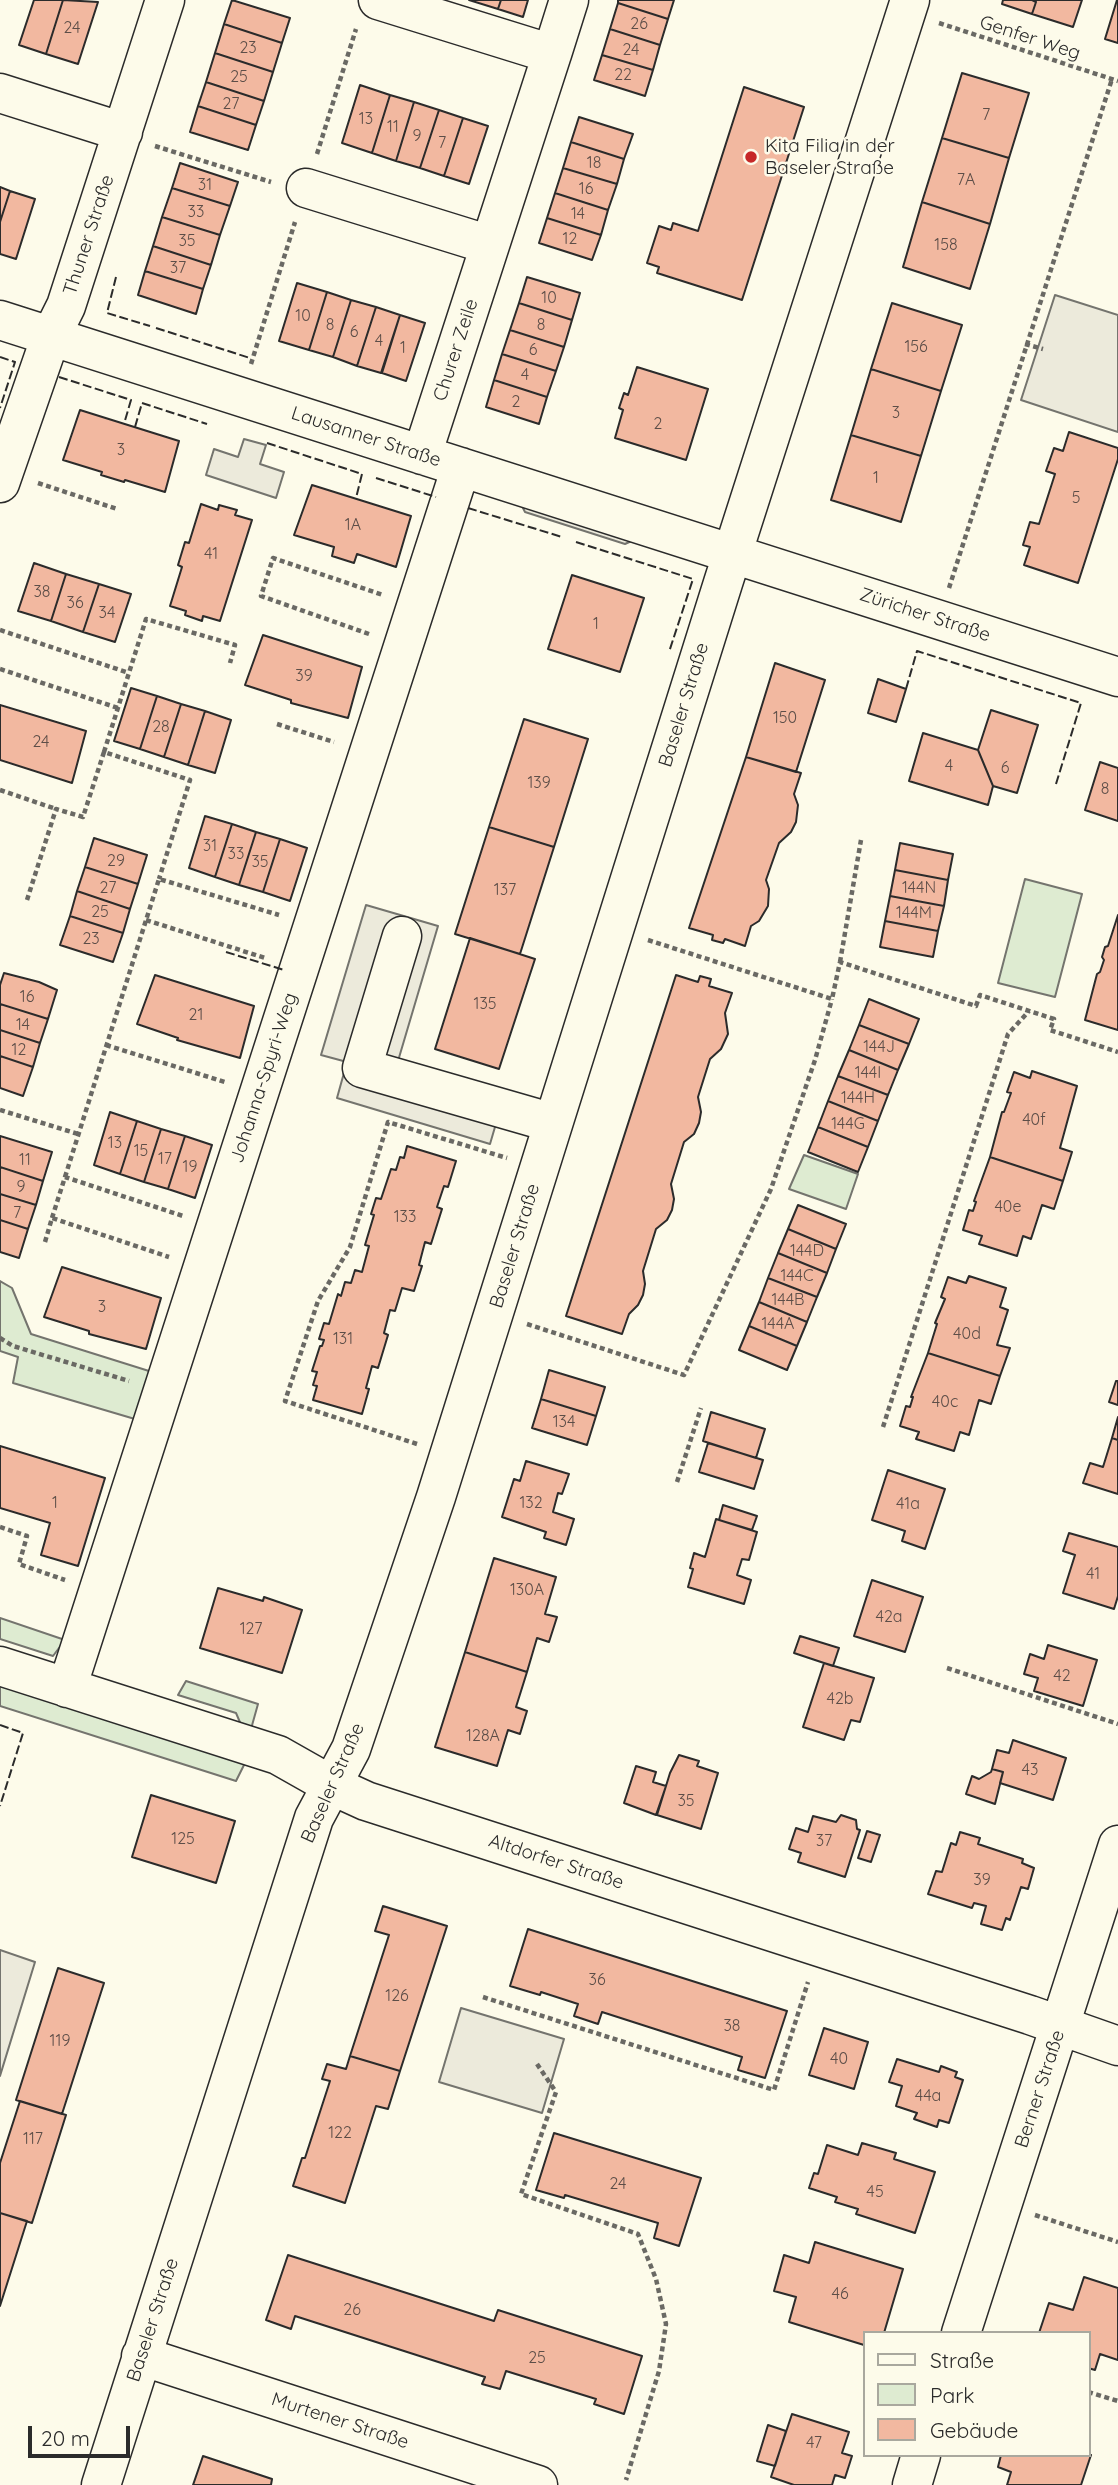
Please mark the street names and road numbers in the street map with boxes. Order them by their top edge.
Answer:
street label: Genfer Weg [977,11,1083,65]
street label: Thuner Straße [59,172,119,298]
street label: Churer Zeile [429,296,483,404]
street label: Lausanner Straße [288,402,444,472]
street label: Züricher Straße [857,583,993,647]
street label: Baseler Straße [654,640,714,770]
street label: Johanna-Spyri-Weg [226,990,302,1166]
street label: Baseler Straße [485,1181,545,1311]
street label: Baseler Straße [296,1719,370,1847]
street label: Altdorfer Straße [486,1829,626,1895]
street label: Berner Straße [1010,2027,1070,2151]
street label: Baseler Straße [122,2255,184,2385]
street label: Murtener Straße [268,2388,412,2454]

